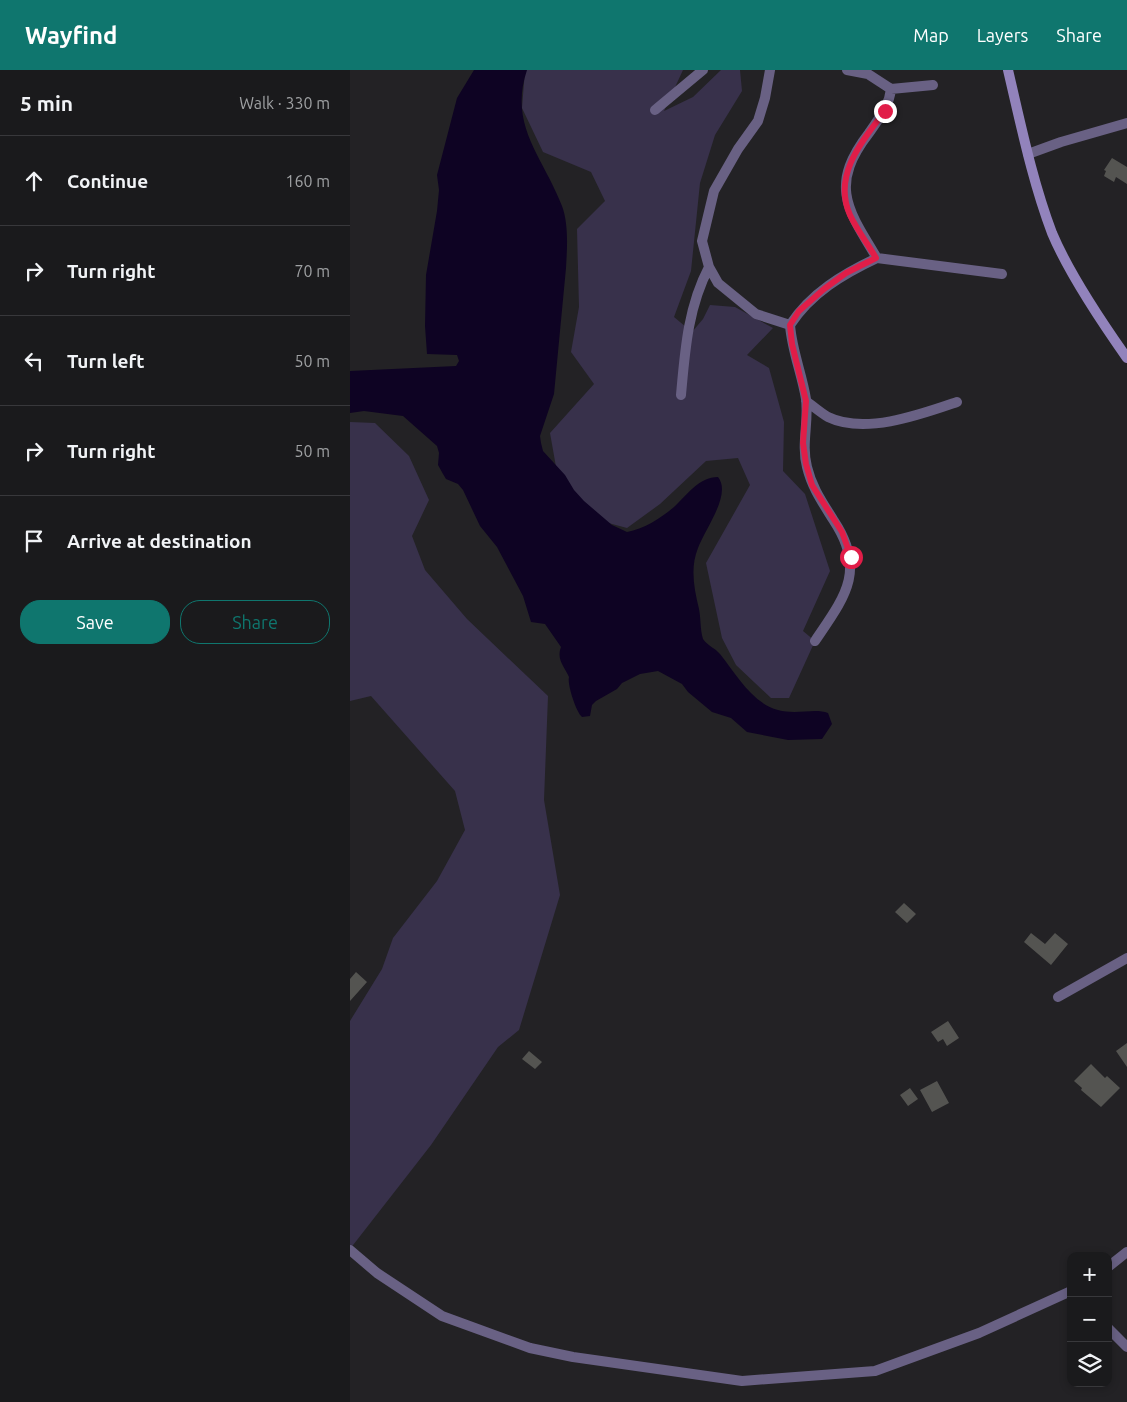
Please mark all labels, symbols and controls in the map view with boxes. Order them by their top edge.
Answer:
text: Wayfind [25,22,117,49]
text: Map [913,25,949,45]
text: Layers [977,25,1028,45]
text: Share [1056,25,1102,45]
text: 5 min [20,91,73,115]
text: Walk · 330 m [239,94,330,112]
route end [874,100,897,123]
icon: ahead [20,167,48,195]
text: Continue [67,170,148,192]
text: 160 m [285,172,330,190]
icon: right [20,257,48,285]
text: Turn right [67,260,155,282]
text: 70 m [294,262,330,280]
icon: left [20,347,48,375]
text: Turn left [67,350,145,372]
text: 50 m [294,352,330,370]
icon: right [20,437,48,465]
text: Turn right [67,440,155,462]
text: 50 m [294,442,330,460]
icon: arrive [20,527,48,555]
text: Arrive at destination [67,530,252,552]
route start [840,546,863,569]
button: Save [20,600,170,644]
button: Share [180,600,330,644]
map controls [1067,1252,1112,1387]
button: + [1067,1252,1112,1297]
button: − [1067,1297,1112,1342]
button: layers [1067,1342,1112,1387]

